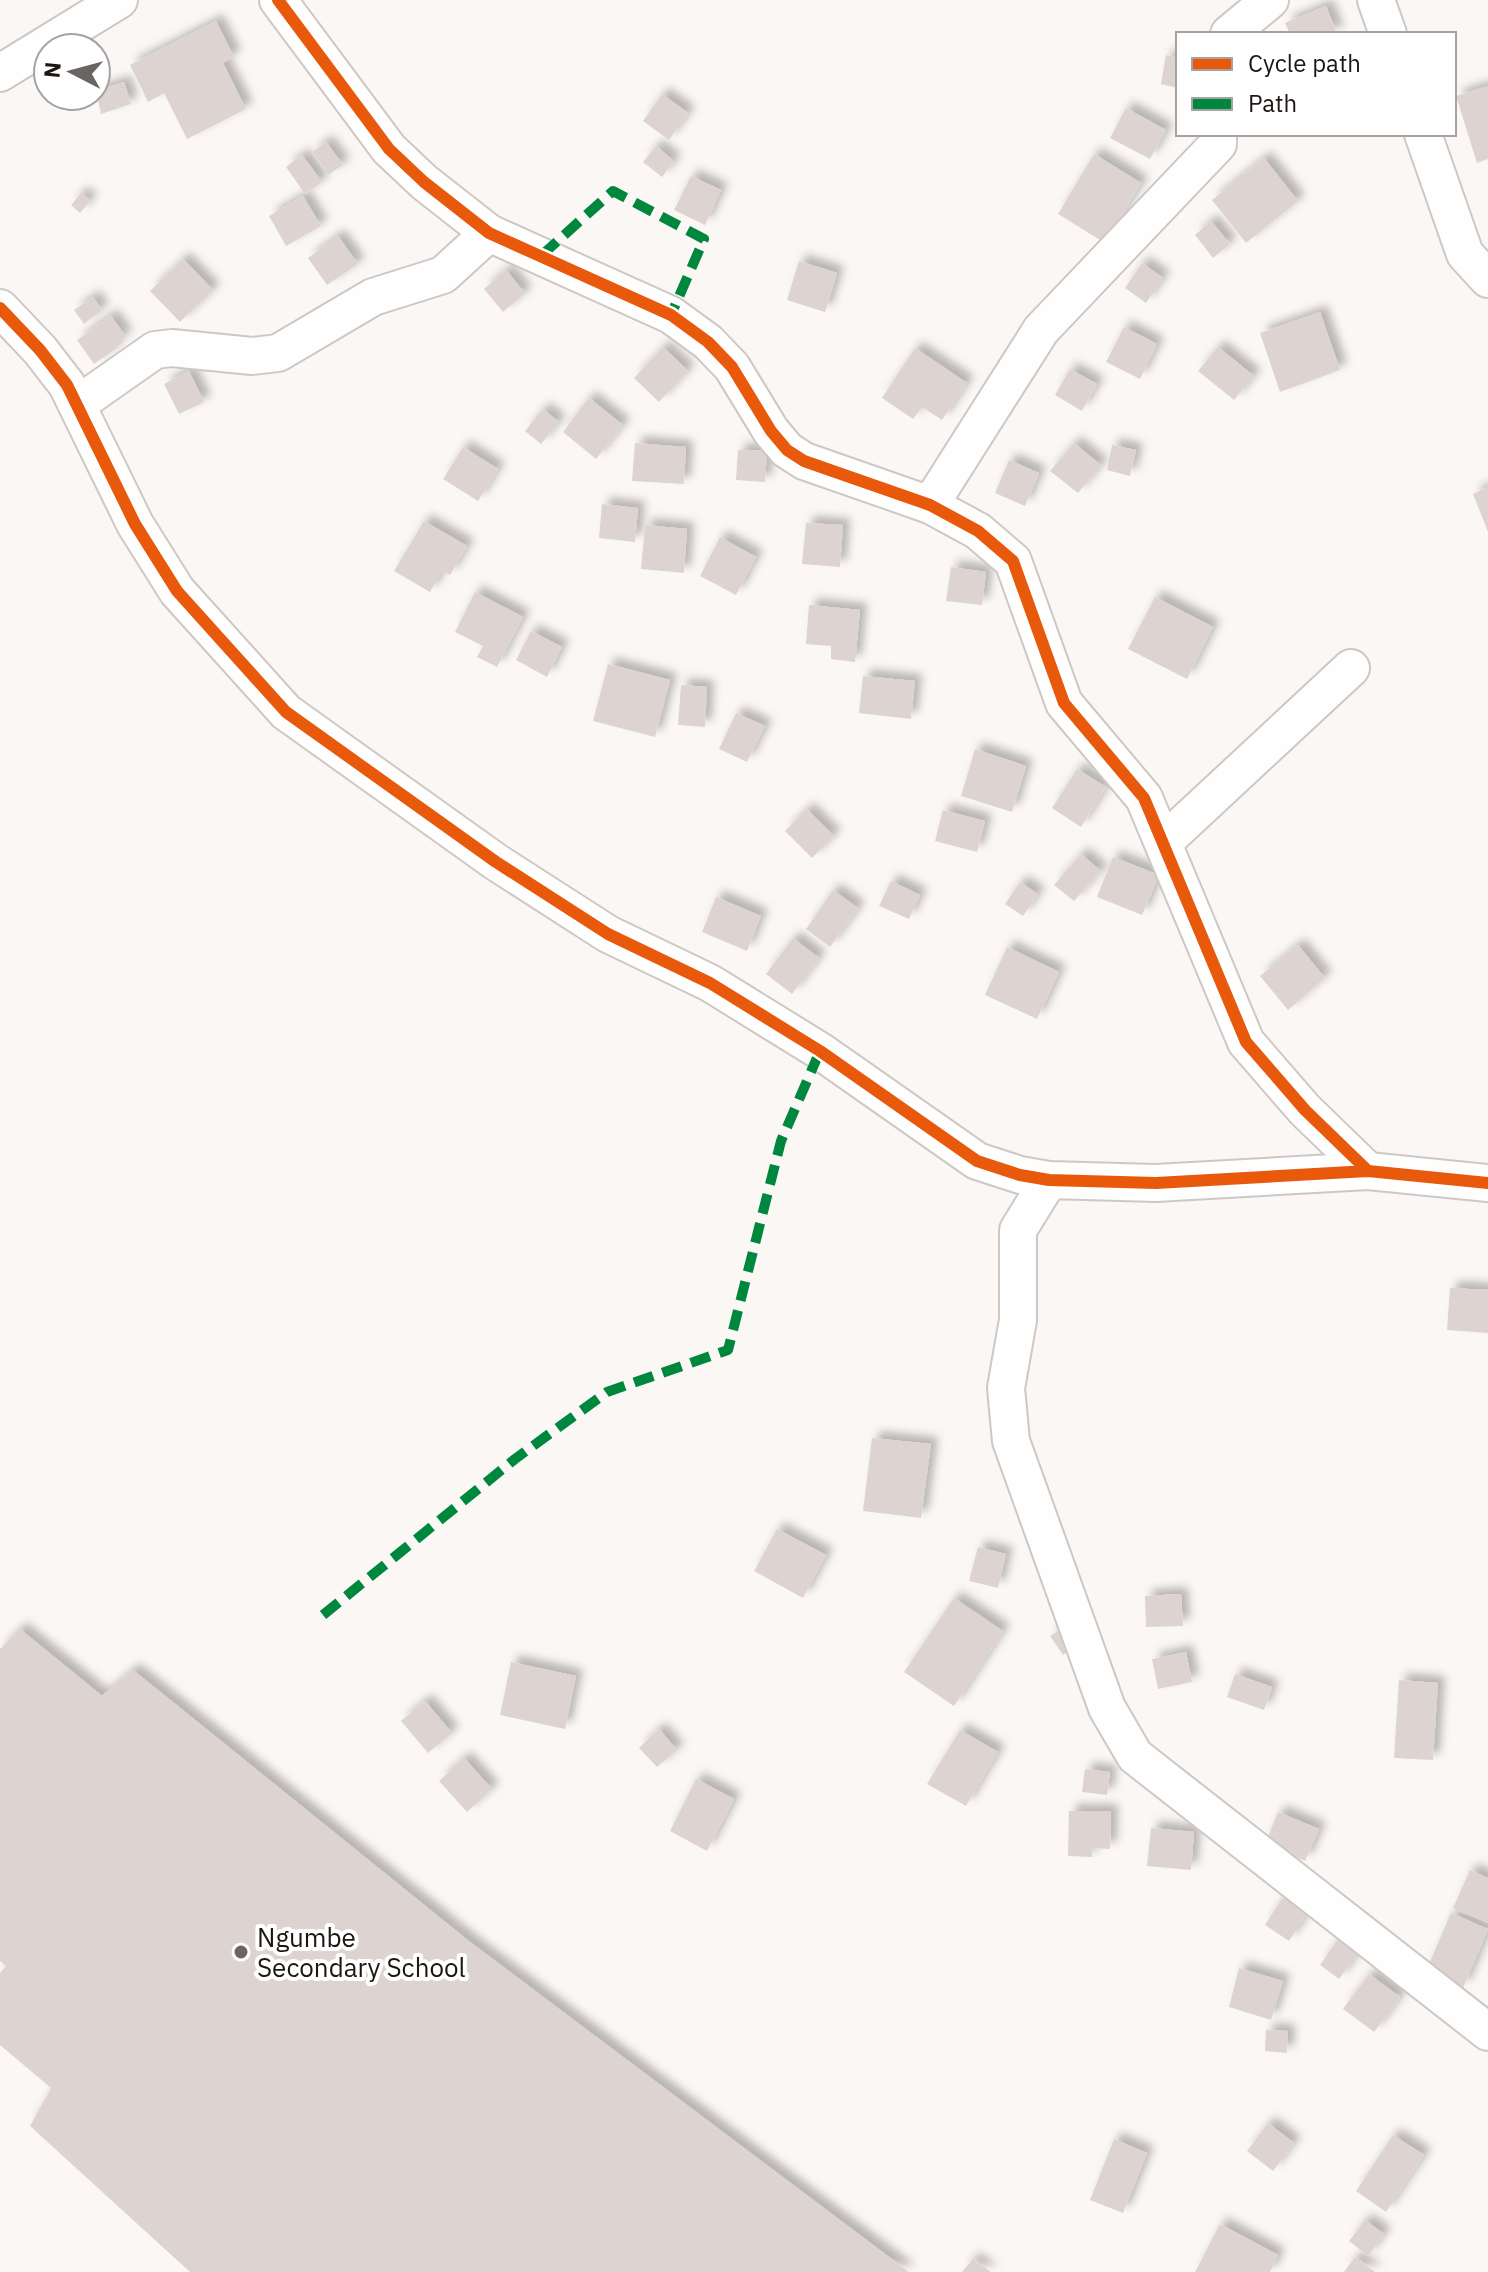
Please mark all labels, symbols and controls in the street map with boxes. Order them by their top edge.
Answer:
north arrow [32,32,112,112]
legend [1176,32,1456,136]
text: Cycle path [1248,47,1361,79]
text: N [36,60,67,79]
text: Path [1248,87,1297,119]
place label: Ngumbe Secondary School [257,1920,466,1984]
marker: Ngumbe Secondary School [232,1943,250,1961]

